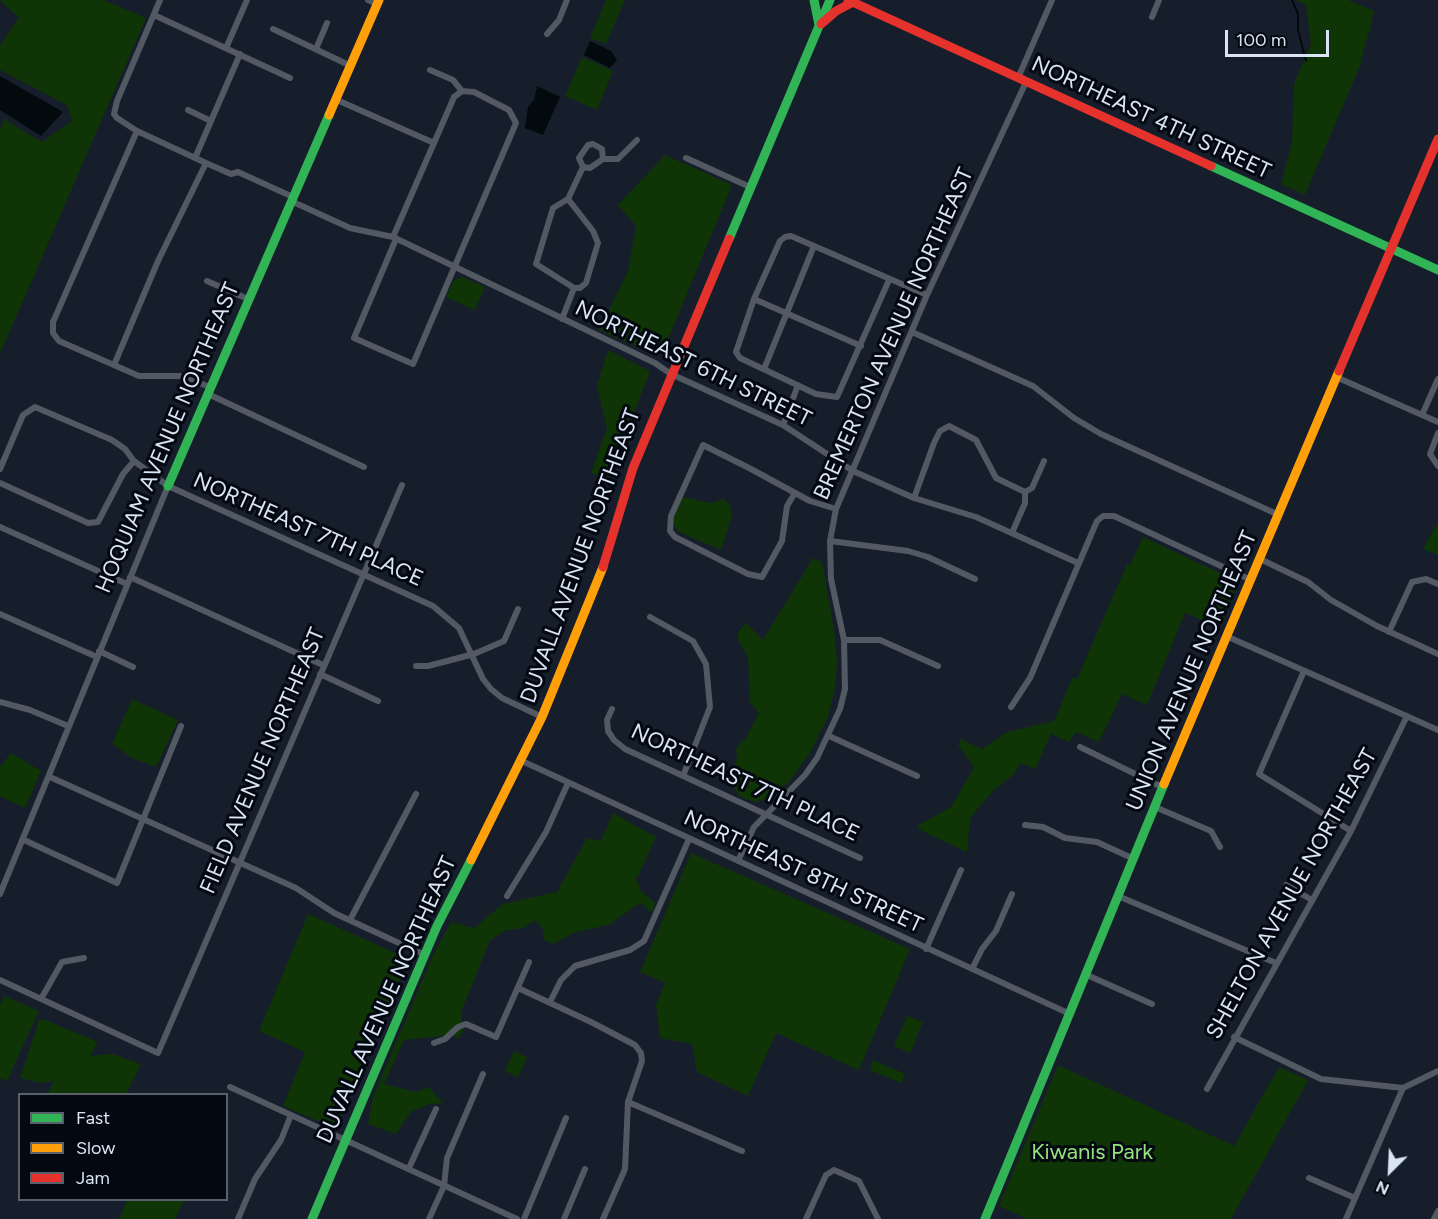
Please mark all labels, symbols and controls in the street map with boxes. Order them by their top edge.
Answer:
scale bar [1228,18,1332,56]
text: 100 m [1236,29,1286,51]
street label: NORTHEAST 4TH STREET [1027,51,1275,185]
street label: BREMERTON AVENUE NORTHEAST [809,164,979,504]
street label: HOQUIAM AVENUE NORTHEAST [91,279,245,597]
street label: NORTHEAST 6TH STREET [571,295,815,433]
street label: DUVALL AVENUE NORTHEAST [515,405,647,707]
street label: NORTHEAST 7TH PLACE [189,467,427,593]
street label: UNION AVENUE NORTHEAST [1121,527,1263,815]
street label: FIELD AVENUE NORTHEAST [195,624,331,898]
street label: NORTHEAST 7TH PLACE [627,718,863,848]
street label: SHELTON AVENUE NORTHEAST [1201,744,1383,1044]
street label: NORTHEAST 8TH STREET [679,805,927,939]
street label: DUVALL AVENUE NORTHEAST [312,852,462,1148]
legend [18,1093,228,1201]
text: Fast [76,1107,110,1129]
text: Slow [76,1137,115,1159]
park label: Kiwanis Park [1031,1140,1153,1166]
north arrow [1360,1141,1420,1201]
text: Jam [76,1167,110,1189]
text: N [1373,1177,1392,1199]

